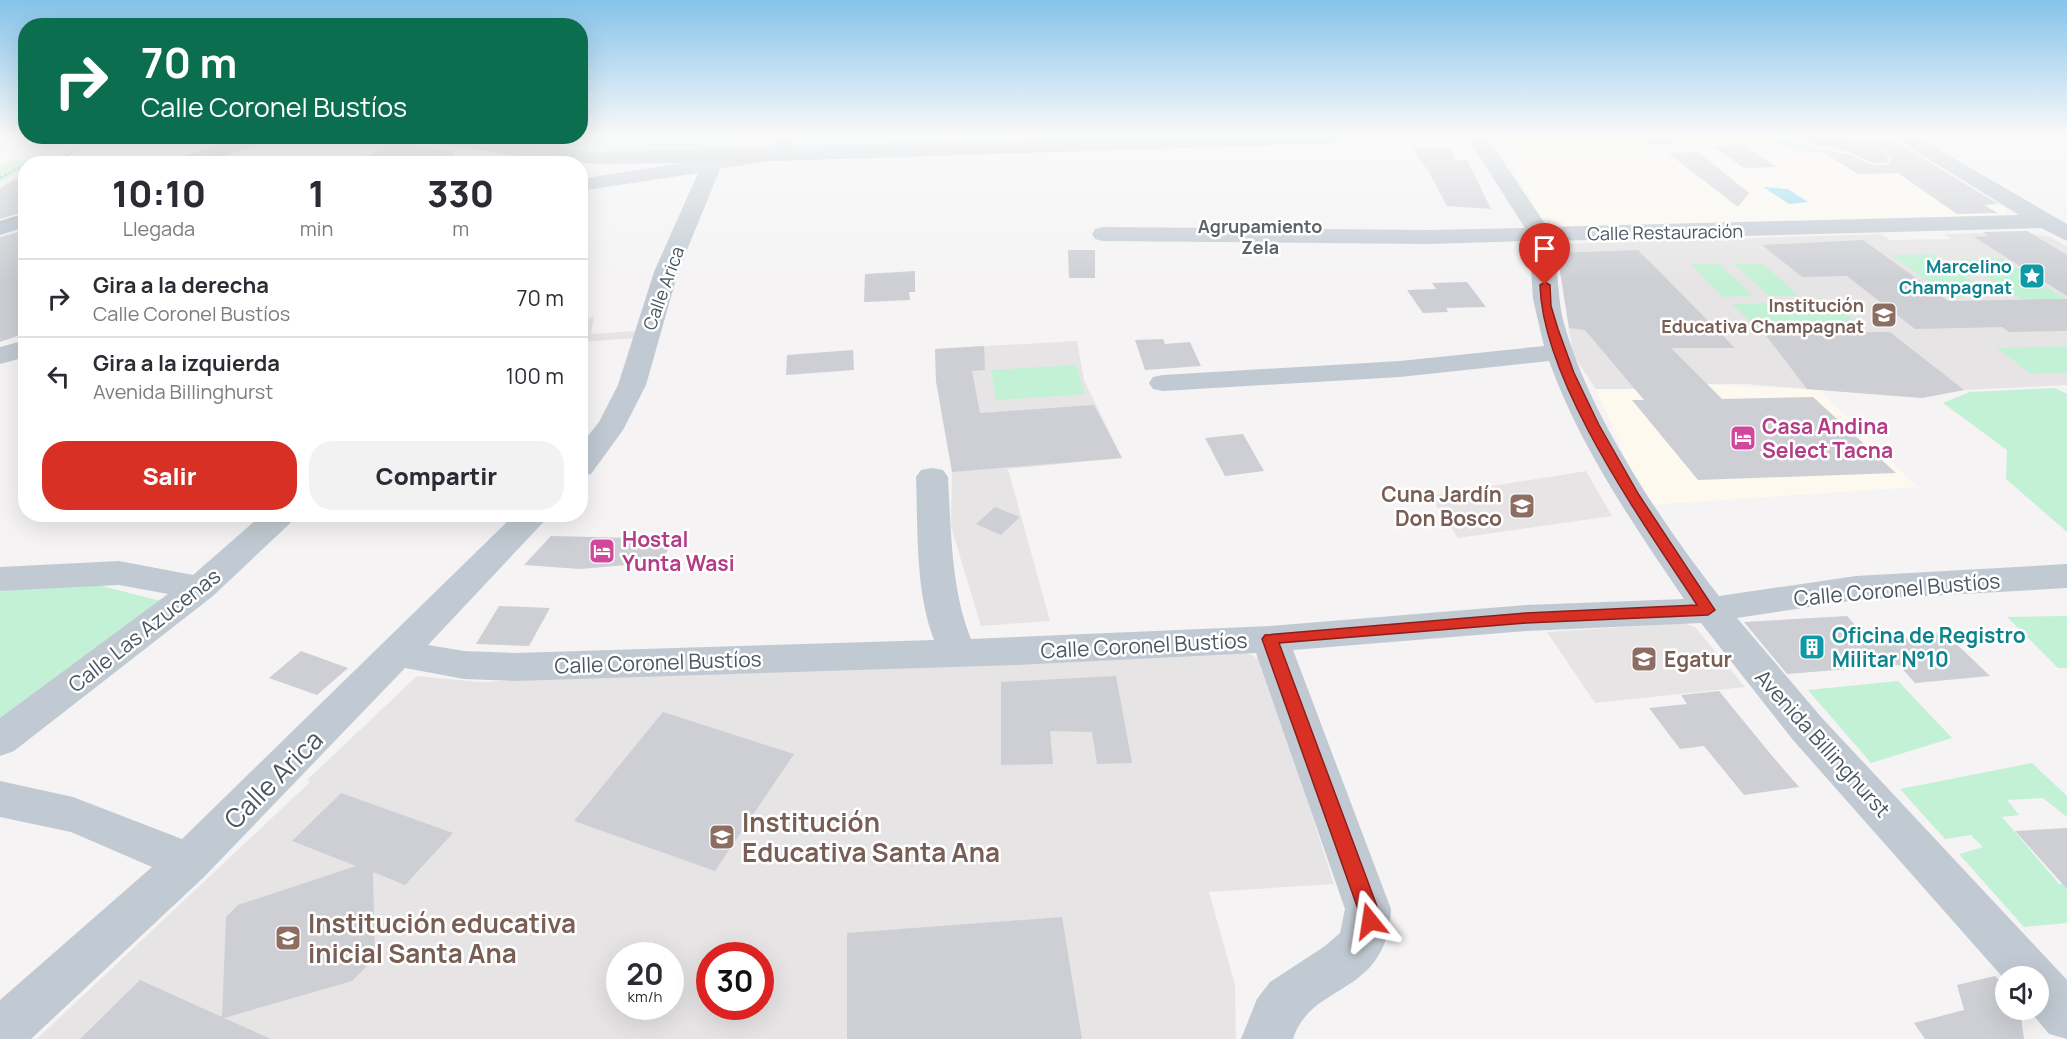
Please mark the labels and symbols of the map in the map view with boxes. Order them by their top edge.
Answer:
district label: Agrupamiento Zela [1198,214,1322,259]
street label: Calle Restauración [1587,219,1743,245]
pin [1519,223,1570,285]
street label: Calle Arica [637,243,689,333]
place label: Marcelino Champagnat [1899,254,2012,299]
place icon: Marcelino Champagnat [2017,261,2047,291]
place label: Institución Educativa Champagnat [1661,293,1864,338]
school or university icon: Institución Educativa Champagnat [1869,300,1899,330]
place label: Casa Andina Select Tacna [1762,412,1893,464]
hotel icon: Casa Andina Select Tacna [1728,423,1758,453]
place label: Cuna Jardín Don Bosco [1381,480,1502,532]
school or university icon: Cuna Jardín Don Bosco [1507,491,1537,521]
place label: Hostal Yunta Wasi [622,525,735,577]
hotel icon: Hostal Yunta Wasi [587,536,617,566]
street label: Calle Las Azucenas [62,562,226,698]
street label: Calle Coronel Bustíos [1793,566,2001,612]
place label: Oficina de Registro Militar N°10 [1832,621,2026,673]
street label: Calle Coronel Bustíos [1040,626,1248,664]
building icon: Oficina de Registro Militar N°10 [1797,632,1827,662]
street label: Calle Coronel Bustíos [554,644,762,680]
school or university icon: Egatur [1629,644,1659,674]
place label: Egatur [1664,645,1732,673]
street label: Avenida Billinghurst [1749,663,1897,823]
street label: Calle Arica [216,722,330,836]
place label: Institución Educativa Santa Ana [742,804,1000,870]
school or university icon: Institución Educativa Santa Ana [707,822,737,852]
position arrow [1338,889,1402,953]
place label: Institución educativa inicial Santa Ana [308,905,576,971]
school or university icon: Institución educativa inicial Santa Ana [273,923,303,953]
speed limit sign: 30 [696,942,774,1020]

